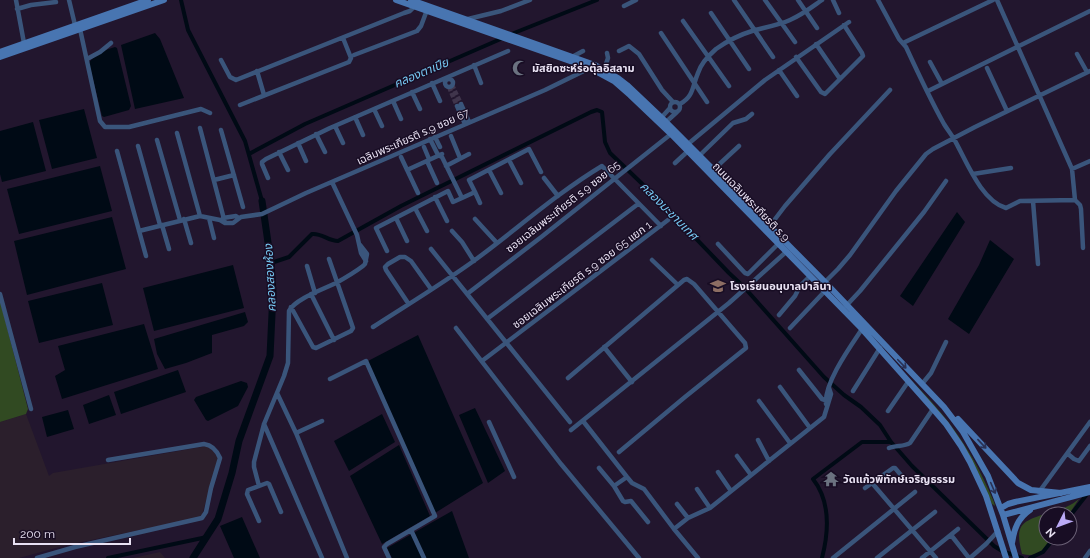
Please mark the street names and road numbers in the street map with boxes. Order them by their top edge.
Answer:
street label: เฉลิมพระเกียรติ ร.9 ซอย 67 [355,106,471,168]
street label: ซอยเฉลิมพระเกียรติ ร.9 ซอย 65 [503,158,623,256]
street label: ถนนเฉลิมพระเกียรติ ร.9 [710,160,792,244]
street label: ซอยเฉลิมพระเกียรติ ร.9 ซอย 65 แยก 1 [510,218,654,332]

